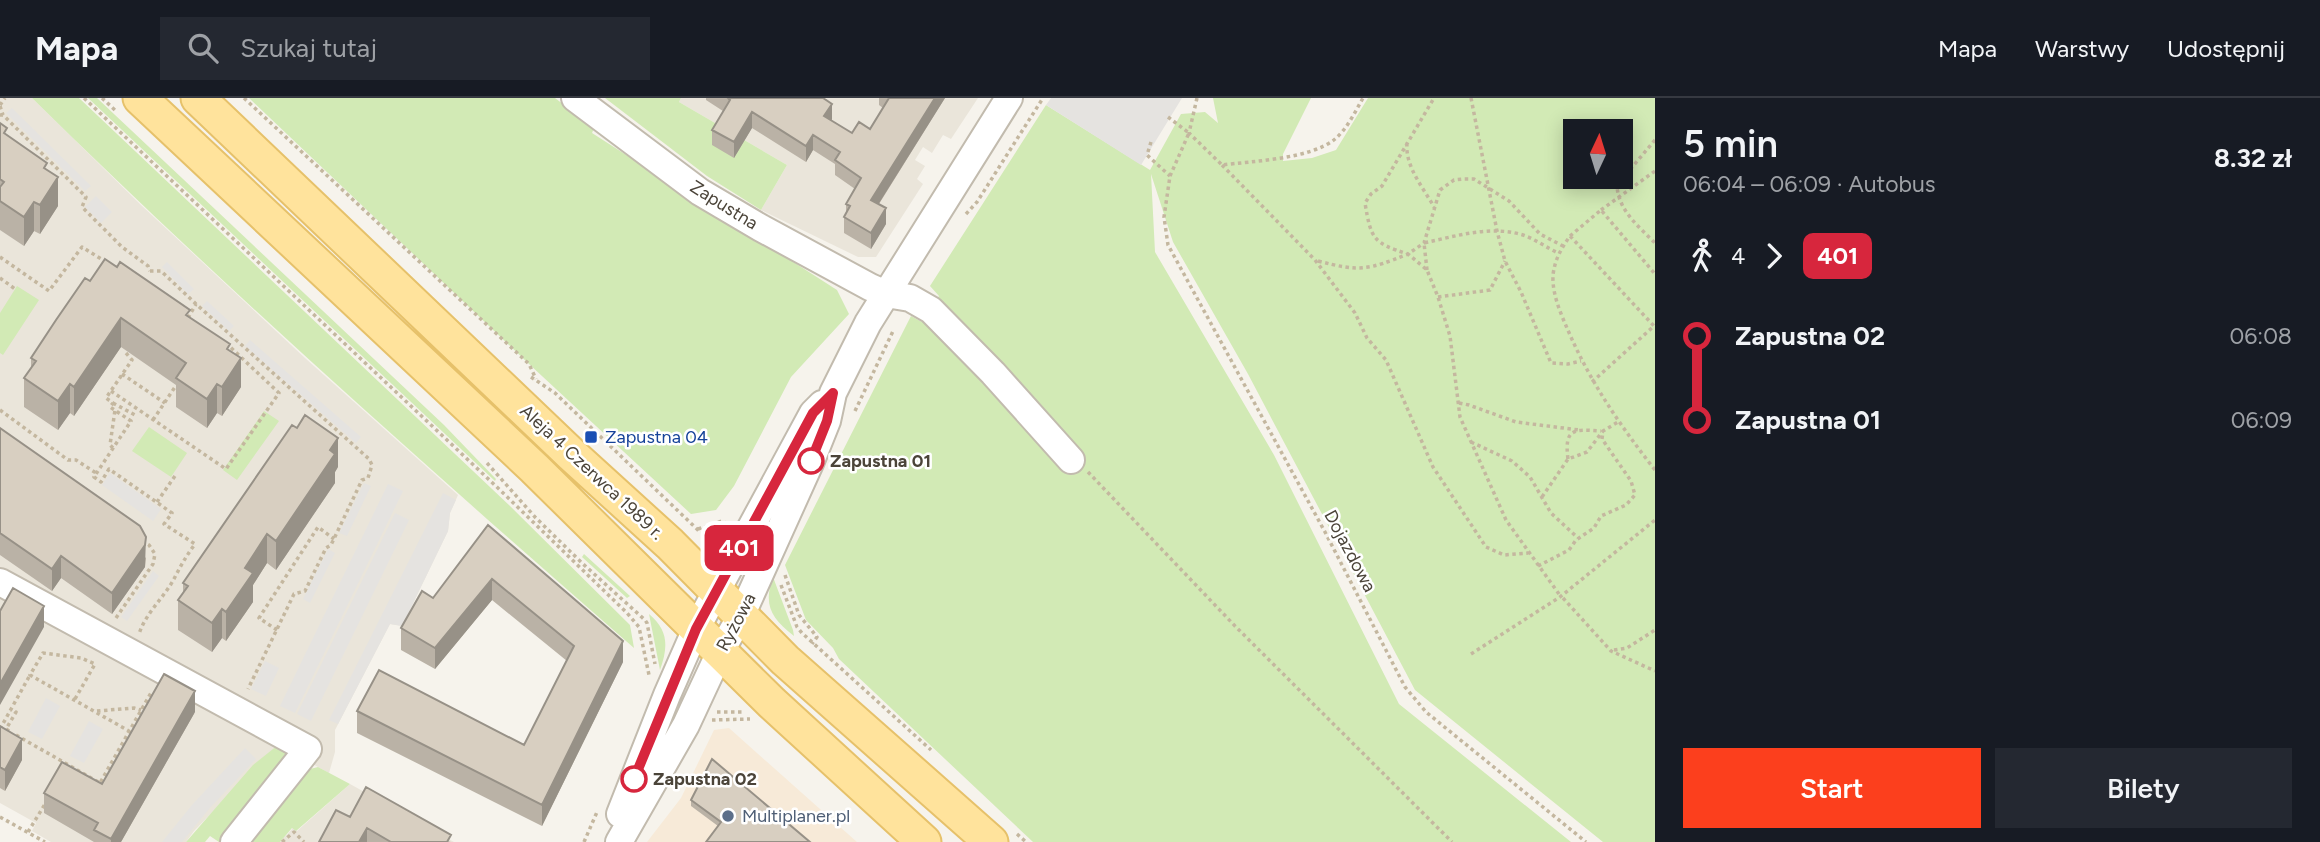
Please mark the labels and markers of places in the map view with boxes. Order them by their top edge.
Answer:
place label: Zapustna 04 [605,426,708,448]
marker: Zapustna 04 [583,429,599,445]
marker: Zapustna 01 [798,448,824,474]
place label: Zapustna 01 [830,450,931,472]
marker: Zapustna 02 [621,766,647,792]
place label: Zapustna 02 [653,768,757,790]
place label: Multiplaner.pl [742,805,850,827]
marker: Multiplaner.pl [720,808,736,824]

